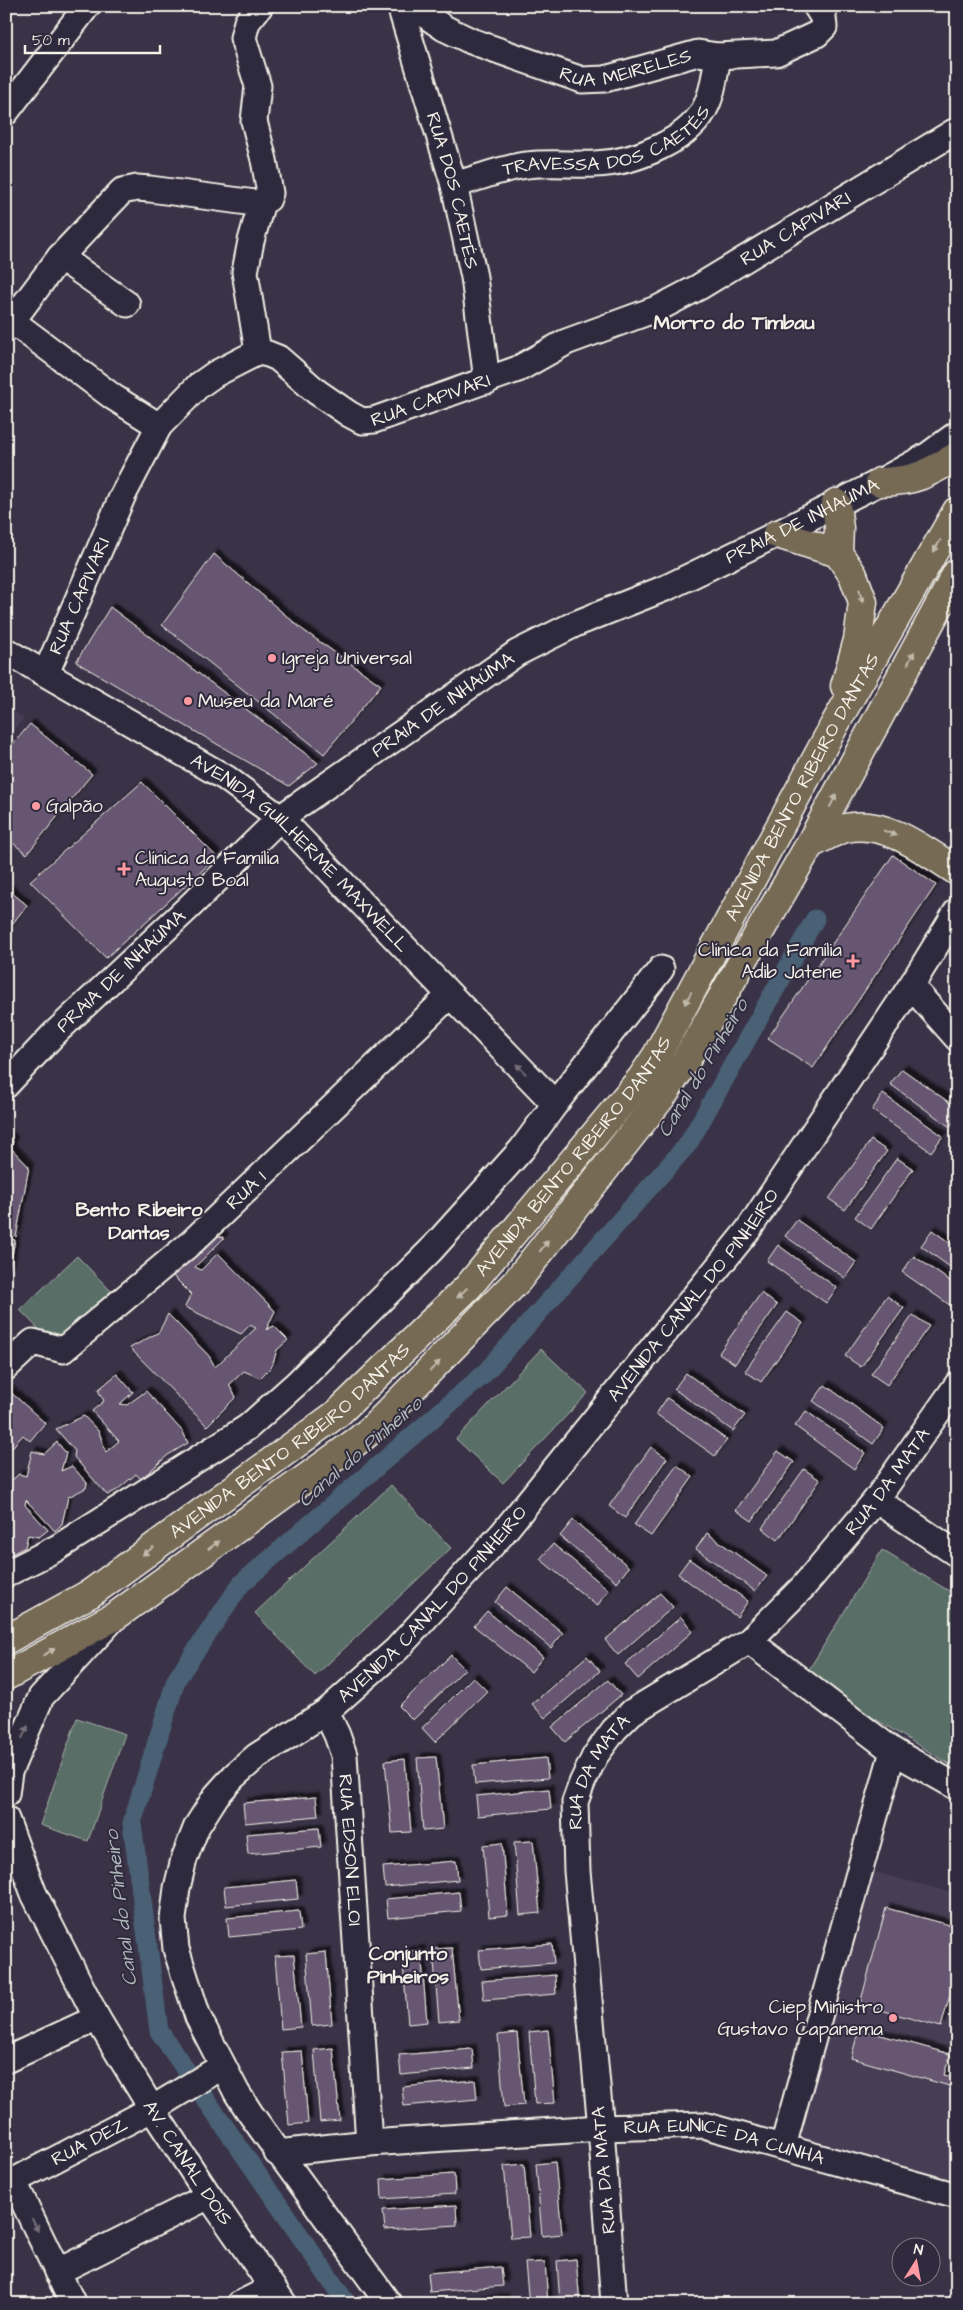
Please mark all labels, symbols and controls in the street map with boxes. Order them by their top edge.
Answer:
scale bar [25,22,160,54]
text: 50 m [32,30,70,51]
street label: RUA MEIRELES [556,42,695,93]
street label: TRAVESSA DOS CAETÉS [499,100,717,183]
street label: RUA DOS CAETÉS [419,109,485,271]
street label: RUA CAPIVARI [735,184,856,272]
district label: Morro do Timbau [653,309,815,337]
street label: RUA CAPIVARI [367,366,494,434]
street label: PRAIA DE INHAÚMA [721,471,884,571]
street label: RUA CAPIVARI [42,533,117,659]
one-way arrow [932,539,941,553]
one-way arrow [857,588,865,603]
place label: Igreja Universal [282,645,412,673]
street label: PRAIA DE INHAÚMA [366,645,520,764]
street label: AVENIDA BENTO RIBEIRO DANTAS [718,648,886,926]
one-way arrow [907,651,915,665]
marker: Igreja Universal [266,652,278,664]
place label: Museu da Maré [198,688,334,715]
marker: Museu da Maré [182,695,194,707]
street label: AVENIDA GUILHERME MAXWELL [186,747,416,958]
place label: Galpão [46,793,103,820]
one-way arrow [829,794,838,807]
marker: Galpão [30,800,42,812]
one-way arrow [883,829,898,837]
place label: Clínica da Família Augusto Boal [135,845,279,895]
marker: Clínica da Família Augusto Boal [117,862,131,876]
street label: PRAIA DE INHAÚMA [50,903,192,1039]
place label: Clínica da Família Adib Jatene [698,937,842,986]
marker: Clínica da Família Adib Jatene [846,954,860,968]
one-way arrow [684,991,692,1005]
water label: Canal do Pinheiro [651,992,756,1142]
street label: AVENIDA BENTO RIBEIRO DANTAS [469,1031,678,1282]
one-way arrow [515,1063,527,1075]
street label: RUA 1 [220,1164,273,1216]
street label: AVENIDA CANAL DO PINHEIRO [601,1183,785,1407]
district label: Bento Ribeiro Dantas [75,1196,203,1247]
one-way arrow [539,1240,550,1253]
one-way arrow [456,1287,468,1299]
street label: AVENIDA BENTO RIBEIRO DANTAS [164,1336,416,1545]
one-way arrow [429,1360,441,1372]
water label: Canal do Pinheiro [292,1389,430,1514]
street label: RUA DA MATA [838,1422,936,1541]
street label: AVENIDA CANAL DO PINHEIRO [332,1500,533,1709]
one-way arrow [207,1540,221,1550]
one-way arrow [141,1546,155,1556]
one-way arrow [42,1648,56,1656]
street label: RUA DA MATA [561,1708,636,1830]
one-way arrow [21,1725,29,1739]
street label: RUA EDSON ELOI [332,1773,368,1927]
water label: Canal do Pinheiro [97,1827,144,1988]
district label: Conjunto Pinheiros [367,1940,449,1991]
place label: Ciep Ministro Gustavo Capanema [718,1994,883,2043]
marker: Ciep Ministro Gustavo Capanema [887,2012,899,2024]
street label: AV. CANAL DOIS [136,2095,239,2231]
street label: RUA DA MATA [585,2105,623,2235]
street label: RUA DEZ [47,2111,132,2173]
street label: RUA EUNICE DA CUNHA [623,2111,827,2172]
one-way arrow [31,2218,39,2233]
north arrow [890,2238,940,2288]
text: N [912,2240,925,2261]

